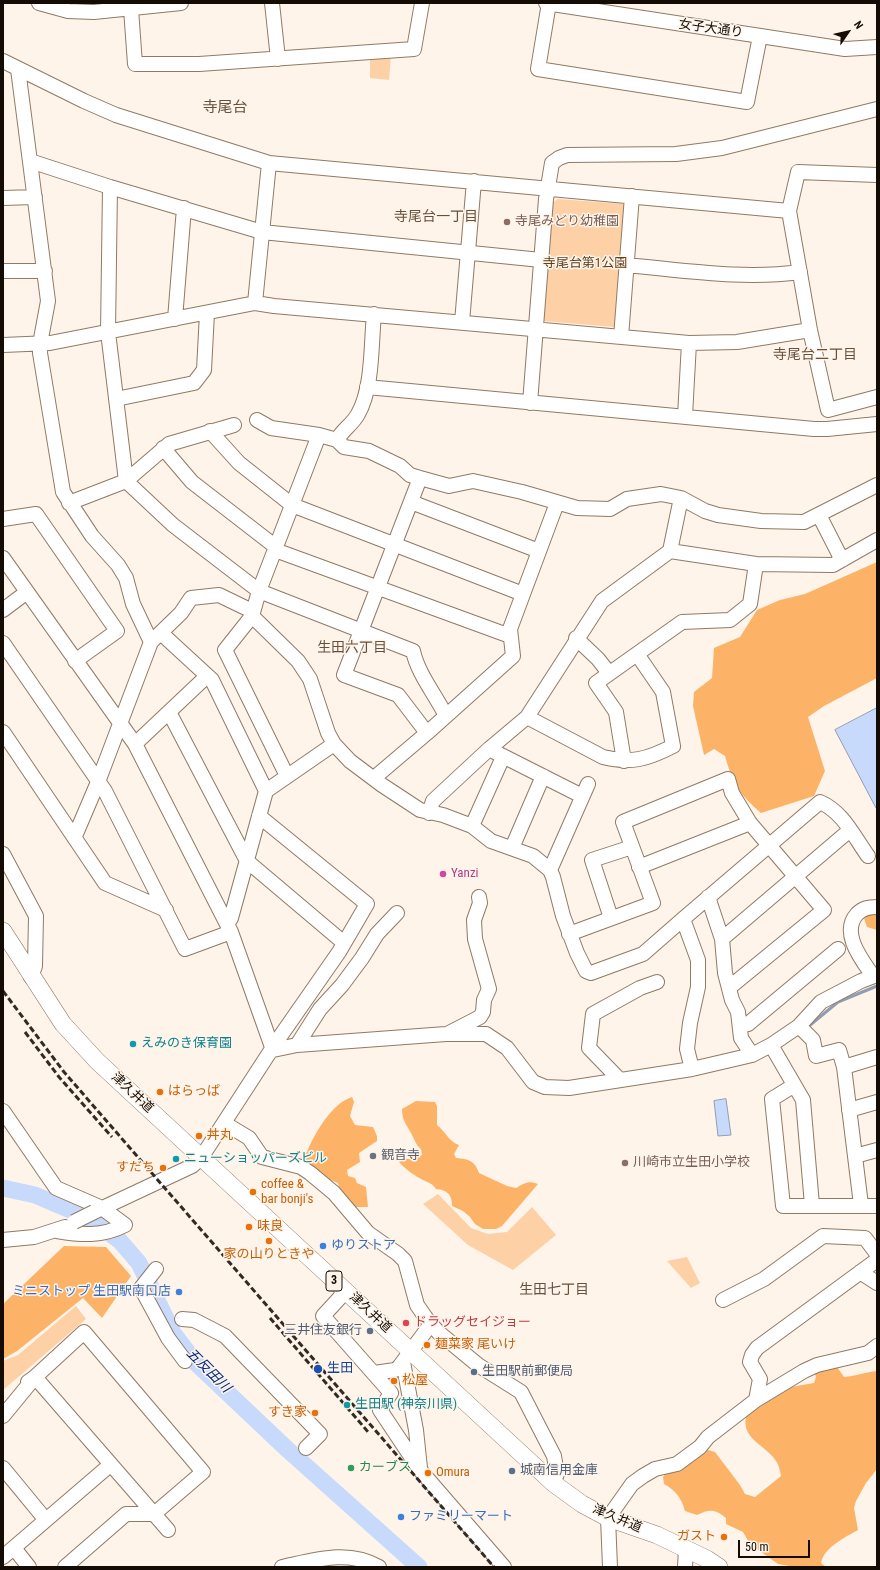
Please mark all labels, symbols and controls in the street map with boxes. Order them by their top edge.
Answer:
north arrow [828,12,868,52]
street label: 女子大通り [678,17,744,41]
text: N [851,19,866,31]
district label: 寺尾台 [203,99,247,117]
district label: 寺尾台一丁目 [394,209,478,225]
place label: 寺尾みどり幼稚園 [515,214,619,230]
marker: 寺尾みどり幼稚園 [502,217,512,227]
park label: 寺尾台第1公園 [543,256,627,272]
district label: 寺尾台二丁目 [773,347,857,363]
district label: 生田六丁目 [317,640,387,656]
place label: Yanzi [451,866,479,882]
marker: Yanzi [438,869,448,879]
place label: えみのき保育園 [141,1036,232,1052]
marker: えみのき保育園 [128,1039,138,1049]
street label: 津久井道 [108,1070,156,1116]
place label: はらっぱ [168,1084,220,1100]
marker: はらっぱ [155,1087,165,1097]
place label: 丼丸 [207,1128,233,1144]
marker: 丼丸 [194,1131,204,1141]
place label: 観音寺 [381,1148,420,1164]
place label: ニューショッパーズビル [184,1151,327,1167]
marker: 観音寺 [368,1151,378,1161]
marker: ニューショッパーズビル [171,1154,181,1164]
place label: 川崎市立生田小学校 [633,1155,750,1171]
marker: 川崎市立生田小学校 [620,1158,630,1168]
place label: すだち [116,1160,155,1176]
marker: すだち [158,1163,168,1173]
place label: coffee & bar bonji's [261,1177,313,1208]
marker: coffee & bar bonji's [248,1187,258,1197]
place label: 味良 [257,1219,283,1235]
marker: 味良 [244,1222,254,1232]
marker: 家の山りときや [264,1236,274,1246]
place label: ゆりストア [331,1238,396,1254]
marker: ゆりストア [318,1241,328,1251]
place label: 家の山りときや [224,1247,314,1263]
road number: 3 [326,1271,342,1291]
district label: 生田七丁目 [519,1282,589,1298]
place label: ミニストップ 生田駅南口店 [12,1284,171,1300]
marker: ミニストップ 生田駅南口店 [174,1287,184,1297]
street label: 津久井道 [346,1290,394,1336]
place label: ドラッグセイジョー [414,1315,531,1331]
marker: ドラッグセイジョー [401,1318,411,1328]
place label: 三井住友銀行 [284,1323,362,1339]
marker: 三井住友銀行 [365,1326,375,1336]
place label: 麺菜家 尾いけ [435,1337,516,1353]
marker: 麺菜家 尾いけ [422,1340,432,1350]
water label: 五反田川 [182,1345,234,1397]
place label: 生田 [327,1361,353,1377]
marker: 生田 [312,1363,324,1375]
place label: 生田駅前郵便局 [482,1364,573,1380]
marker: 生田駅前郵便局 [469,1367,479,1377]
place label: 松屋 [402,1373,428,1389]
marker: 松屋 [389,1376,399,1386]
place label: 生田駅 (神奈川県) [355,1397,457,1413]
marker: 生田駅 (神奈川県) [342,1400,352,1410]
place label: すき家 [268,1405,307,1421]
marker: すき家 [310,1408,320,1418]
place label: カーブス [359,1460,411,1476]
marker: カーブス [346,1463,356,1473]
place label: 城南信用金庫 [520,1463,598,1479]
place label: Omura [436,1465,470,1481]
marker: 城南信用金庫 [507,1466,517,1476]
marker: Omura [423,1468,433,1478]
street label: 津久井道 [590,1502,644,1536]
place label: ファミリーマート [409,1509,513,1525]
marker: ファミリーマート [396,1512,406,1522]
place label: ガスト [677,1529,716,1545]
marker: ガスト [719,1532,729,1542]
scale bar [740,1532,812,1558]
text: 50 m [745,1540,769,1554]

